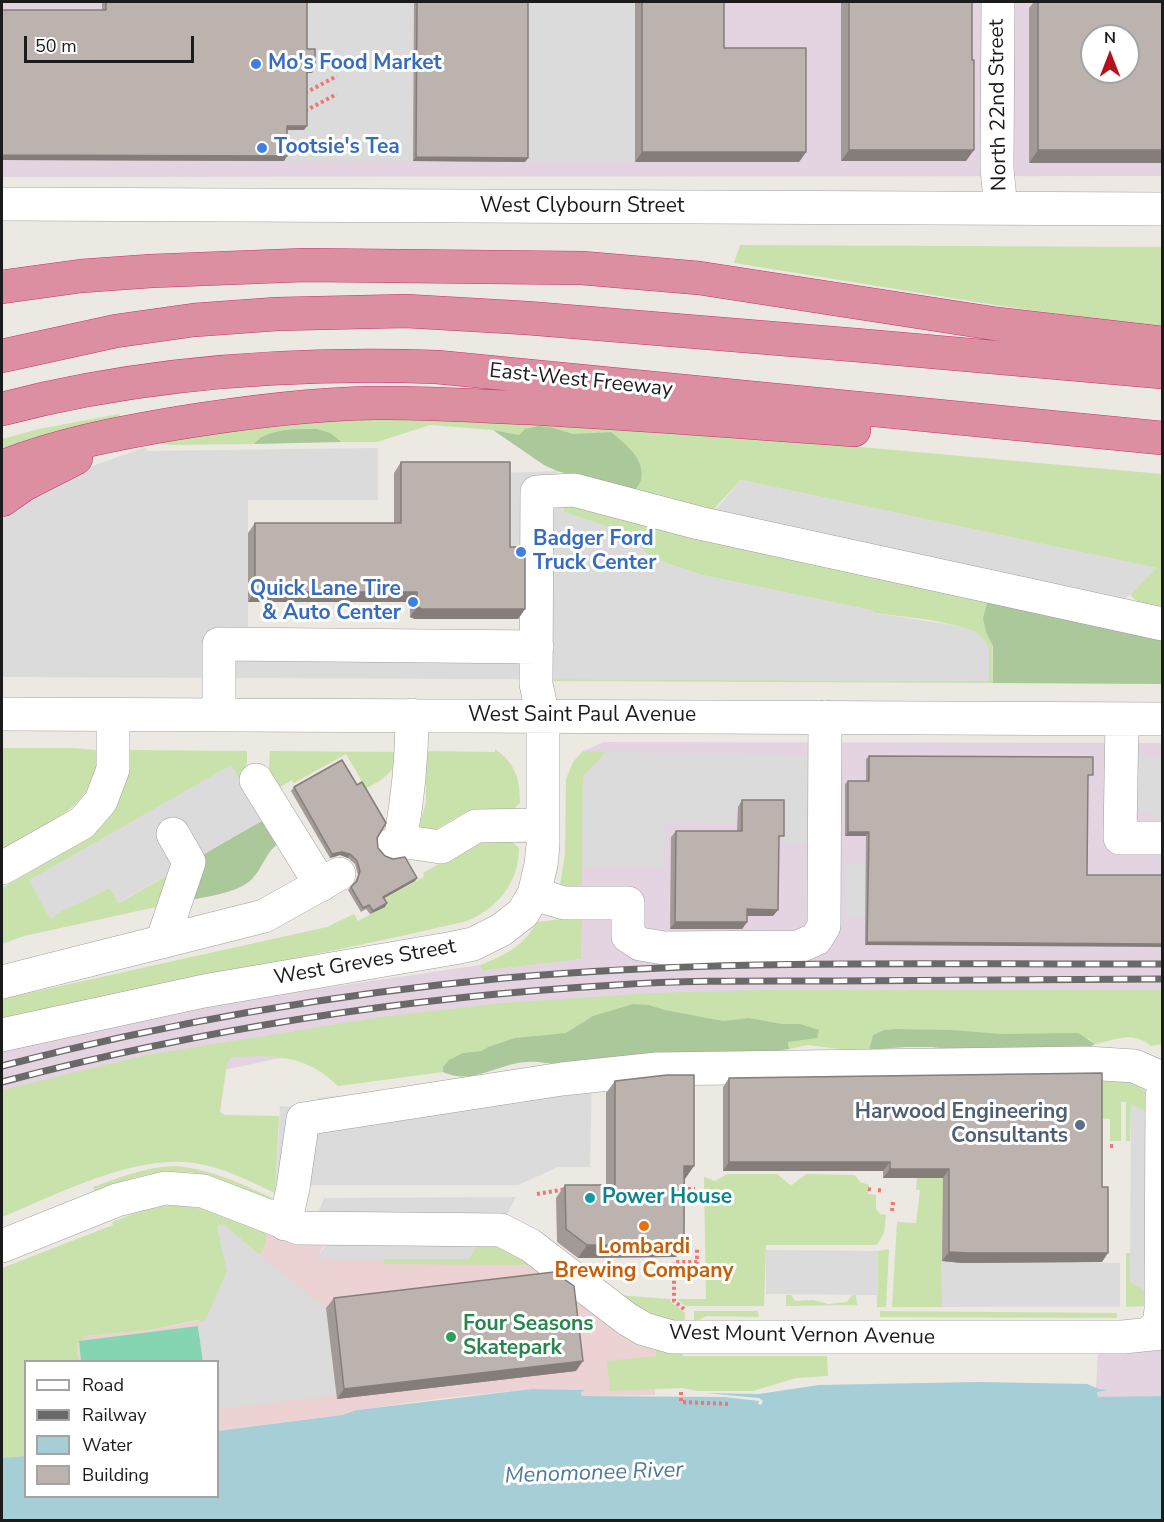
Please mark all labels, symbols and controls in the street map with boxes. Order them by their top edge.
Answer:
street label: North 22nd Street [985,19,1013,191]
scale bar [27,24,196,62]
north arrow [1080,24,1140,84]
text: N [1104,27,1116,49]
text: 50 m [35,34,77,58]
place label: Mo's Food Market [268,51,442,77]
marker: Mo's Food Market [249,57,263,71]
place label: Tootsie's Tea [274,135,400,161]
marker: Tootsie's Tea [255,141,269,155]
street label: West Clybourn Street [480,194,684,220]
street label: East-West Freeway [488,359,674,403]
place label: Badger Ford Truck Center [533,527,656,577]
marker: Badger Ford Truck Center [514,545,528,559]
place label: Quick Lane Tire & Auto Center [250,577,401,627]
marker: Quick Lane Tire & Auto Center [406,595,420,609]
street label: West Saint Paul Avenue [468,703,696,729]
street label: West Greves Street [272,935,458,991]
place label: Harwood Engineering Consultants [855,1100,1068,1150]
marker: Harwood Engineering Consultants [1073,1118,1087,1132]
place label: Power House [602,1185,732,1211]
marker: Power House [583,1191,597,1205]
marker: Lombardi Brewing Company [637,1219,651,1233]
place label: Lombardi Brewing Company [555,1235,733,1285]
place label: Four Seasons Skatepark [463,1312,594,1362]
street label: West Mount Vernon Avenue [669,1321,935,1351]
marker: Four Seasons Skatepark [444,1330,458,1344]
legend [24,1360,219,1498]
text: Road [82,1373,124,1397]
text: Railway [82,1403,147,1427]
text: Water [82,1433,133,1457]
water label: Menomonee River [504,1458,684,1490]
text: Building [82,1463,149,1487]

